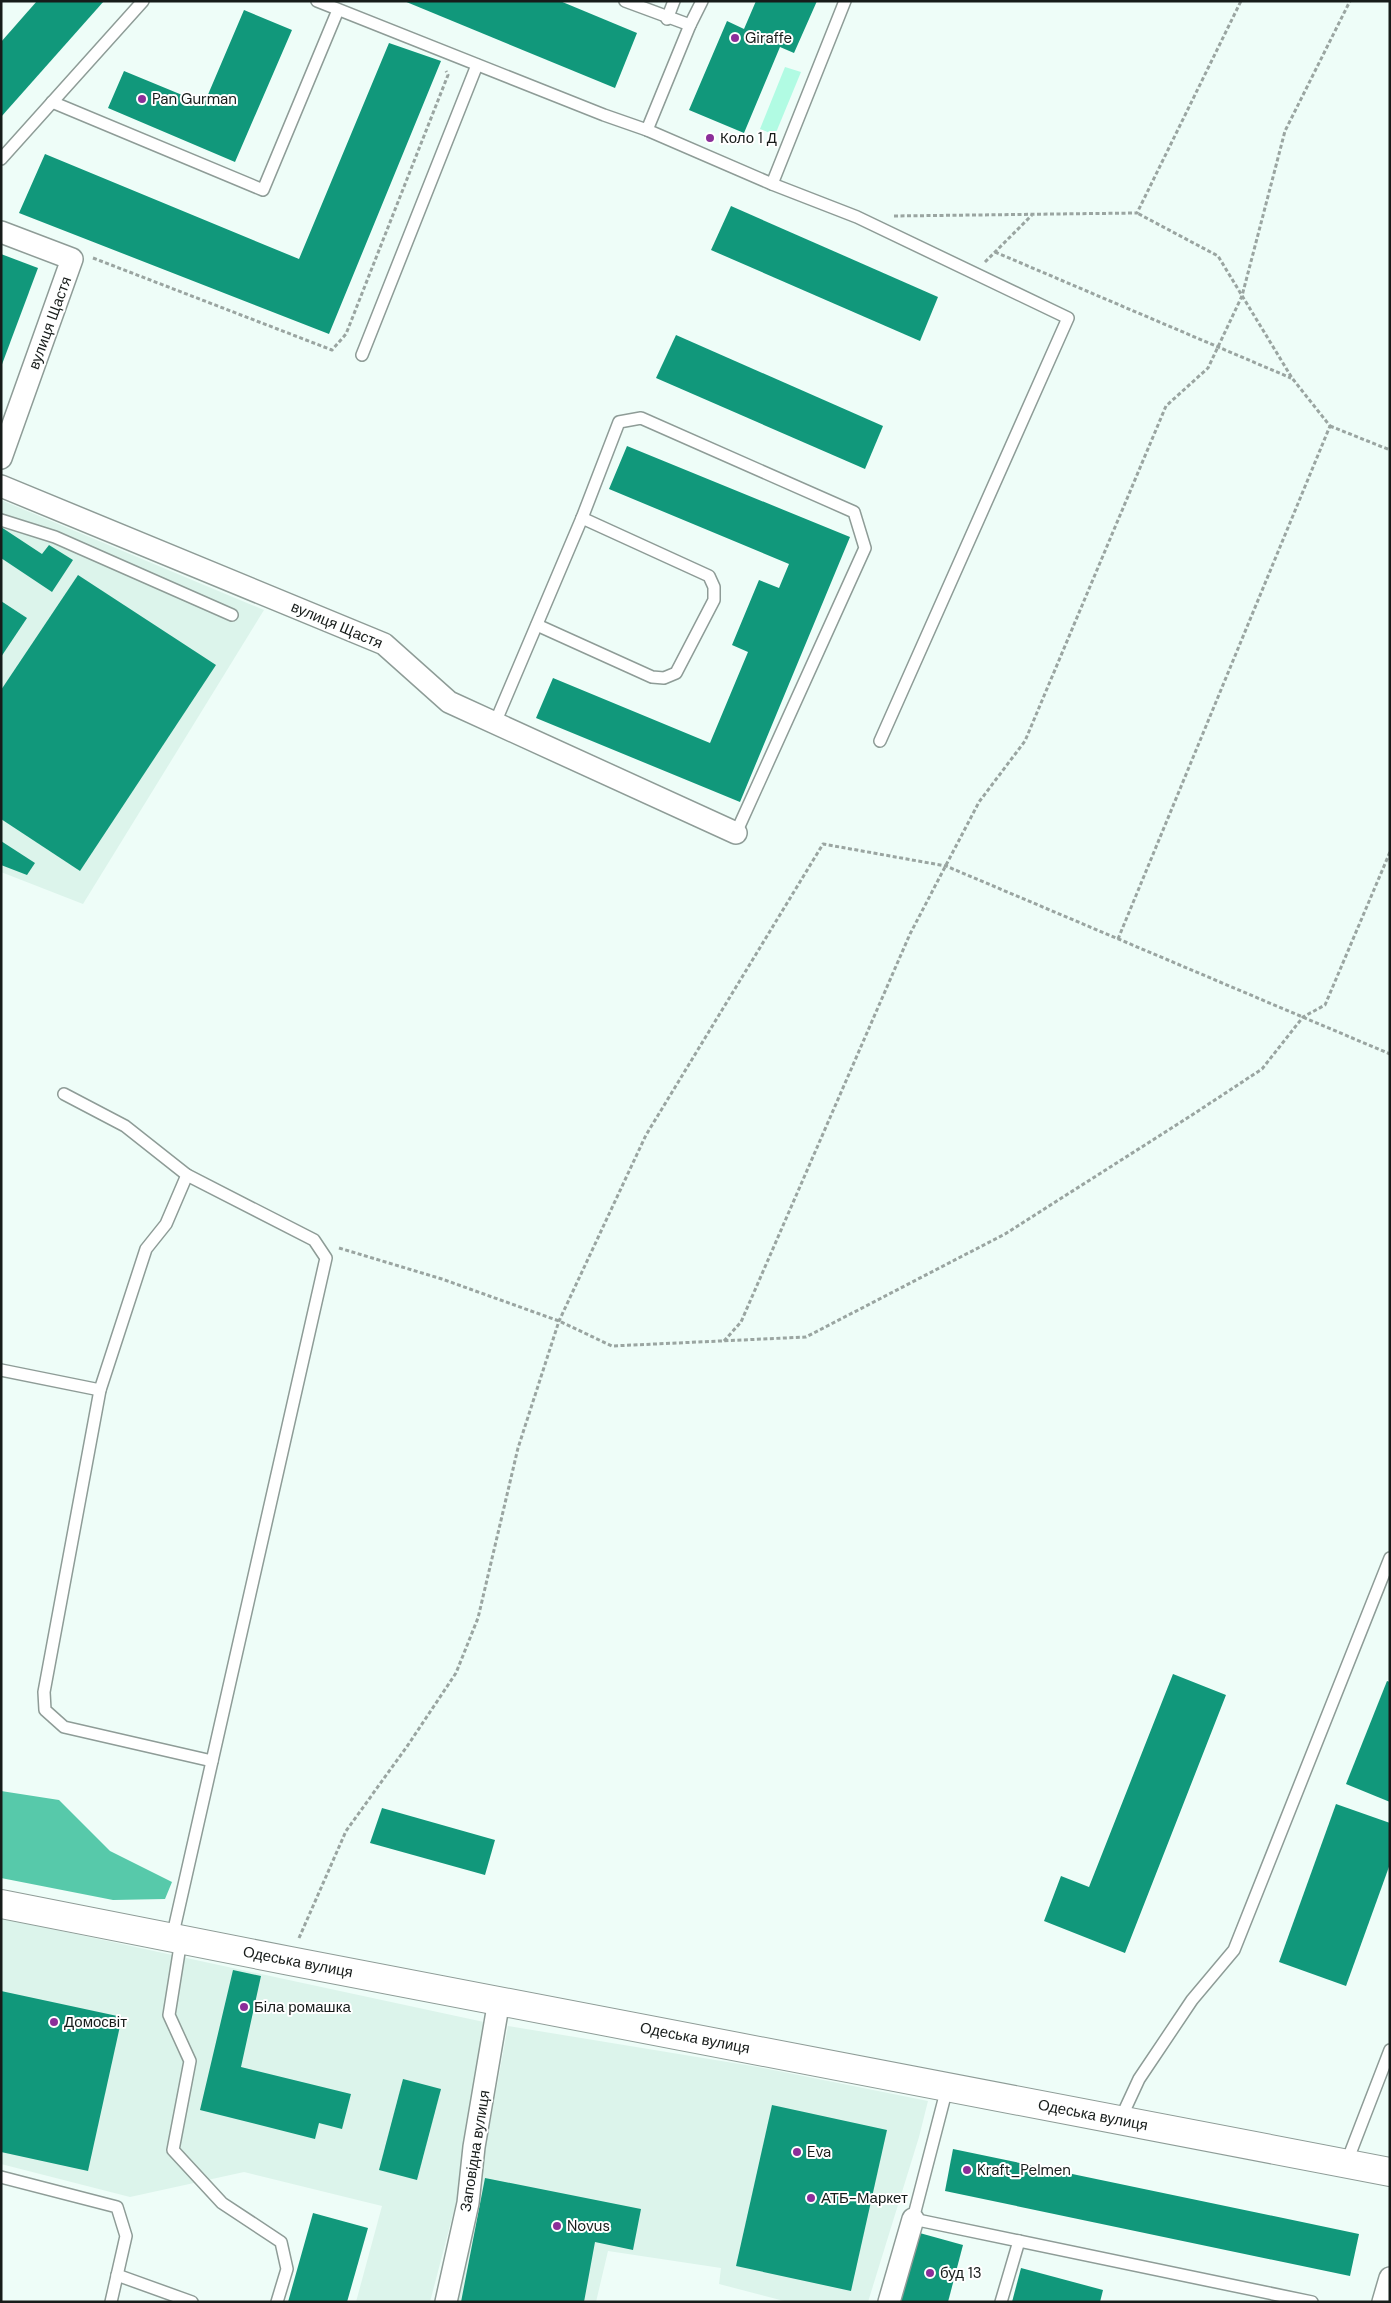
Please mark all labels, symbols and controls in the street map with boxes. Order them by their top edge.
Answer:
place label: Giraffe [745,28,792,48]
marker: Giraffe [729,32,741,44]
place label: Pan Gurman [152,89,237,109]
marker: Pan Gurman [136,93,148,105]
place label: Коло 1 Д [720,128,777,148]
marker: Коло 1 Д [704,132,716,144]
street label: вулиця Щастя [24,274,76,372]
street label: вулиця Щастя [288,597,386,653]
street label: Одеська вулиця [241,1942,355,1982]
place label: Біла ромашка [254,1997,352,2017]
marker: Біла ромашка [238,2001,250,2013]
place label: Домосвіт [64,2012,127,2032]
marker: Домосвіт [48,2016,60,2028]
street label: Одеська вулиця [638,2018,752,2058]
street label: Заповідна вулиця [455,2089,495,2213]
street label: Одеська вулиця [1036,2095,1150,2135]
place label: Eva [807,2142,831,2162]
marker: Eva [791,2146,803,2158]
place label: Kraft_Pelmen [977,2160,1071,2180]
marker: Kraft_Pelmen [961,2164,973,2176]
place label: АТБ-Маркет [821,2188,908,2208]
marker: АТБ-Маркет [805,2192,817,2204]
place label: Novus [567,2216,610,2236]
marker: Novus [551,2220,563,2232]
place label: буд 13 [940,2263,982,2283]
marker: буд 13 [924,2267,936,2279]

